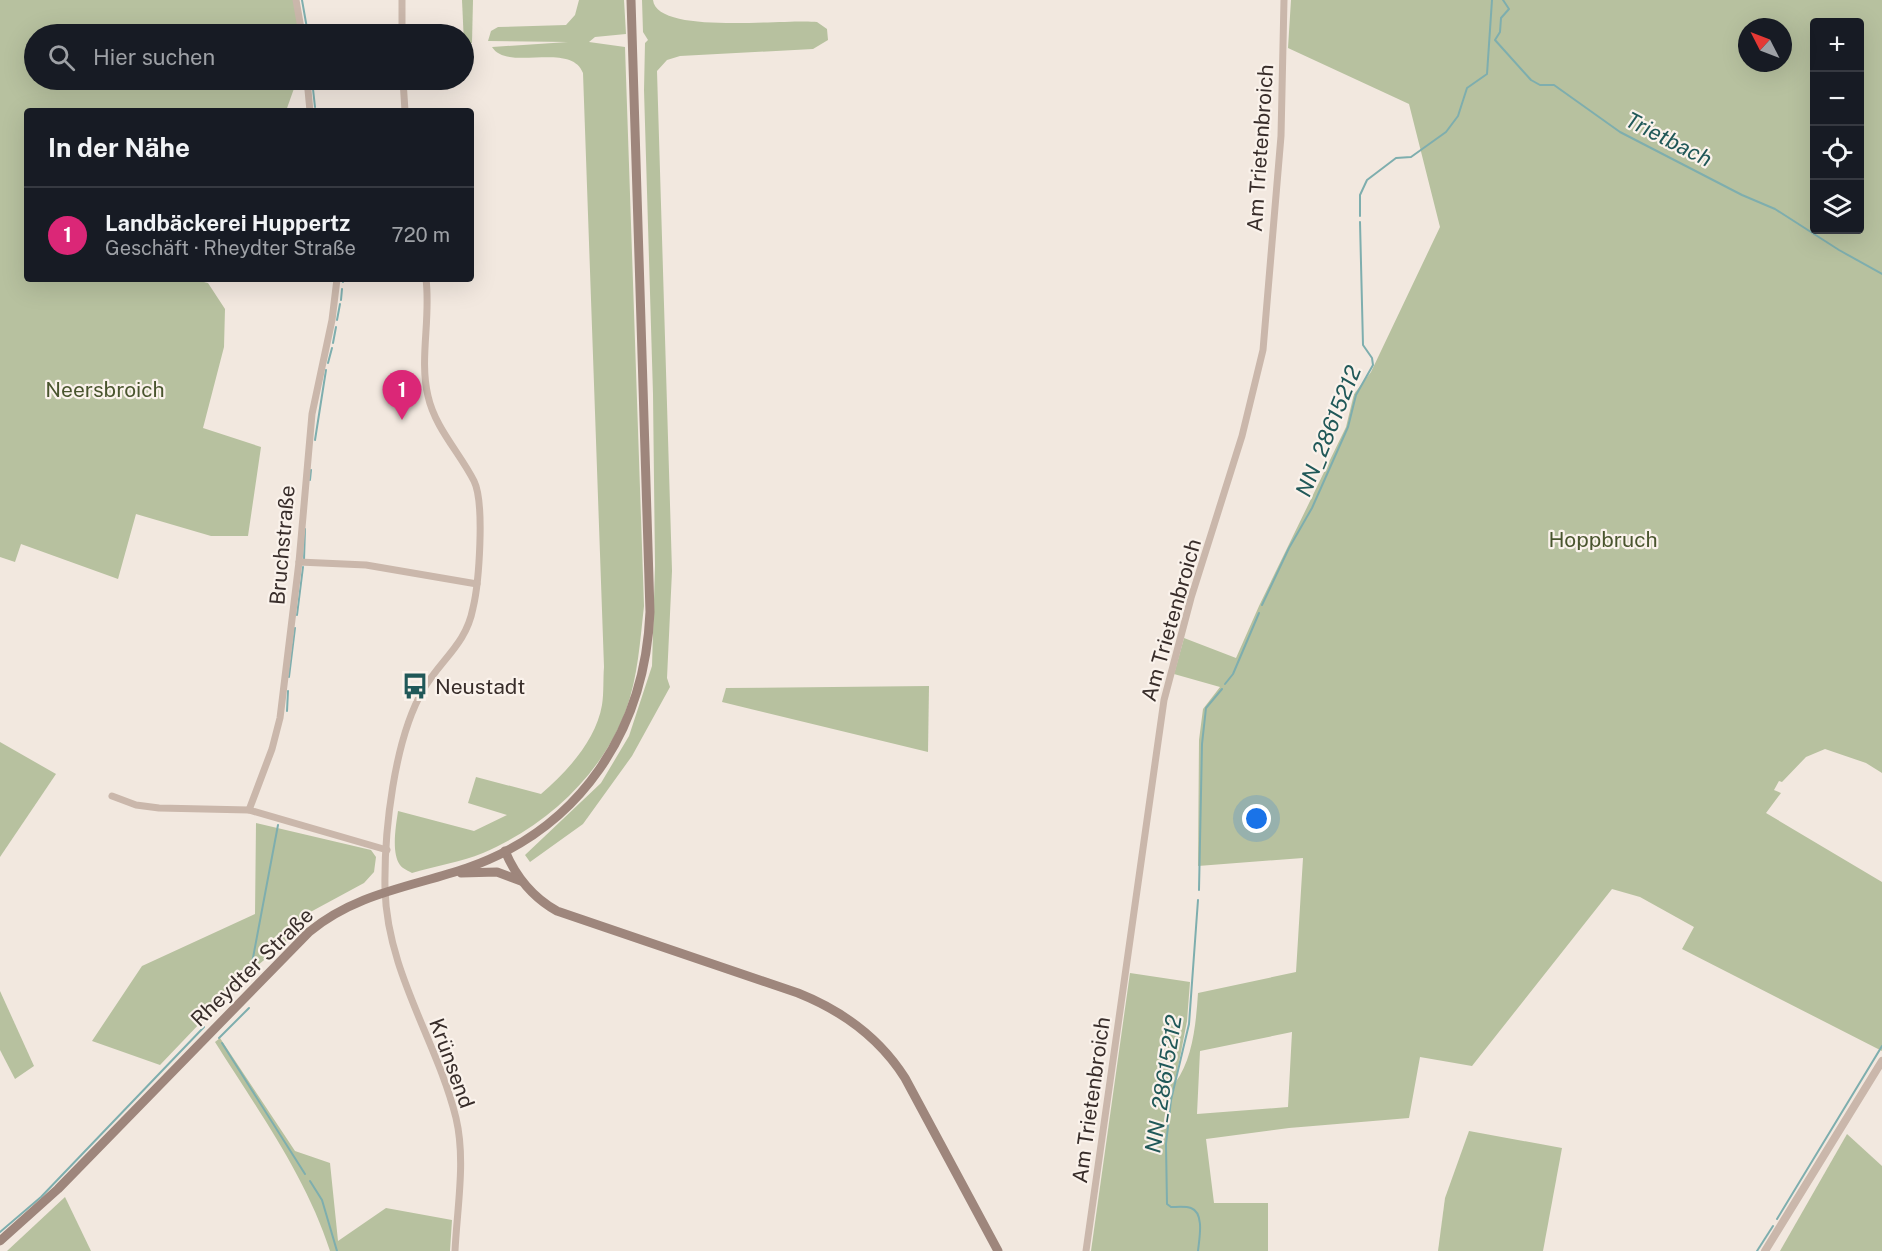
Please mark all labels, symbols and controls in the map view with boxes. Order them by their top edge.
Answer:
north arrow [1738,18,1792,72]
map controls [1810,18,1864,234]
button: + [1810,18,1864,72]
search box [24,24,474,90]
icon: search [45,41,78,74]
text: Hier suchen [93,44,215,70]
street label: Am Trietenbroich [1242,63,1278,233]
button: − [1810,72,1864,126]
water label: Trietbach [1622,106,1716,172]
button: locate [1810,126,1864,180]
text: In der Nähe [48,132,190,163]
button: layers [1810,180,1864,234]
text: Landbäckerei Huppertz [105,210,350,236]
text: 1 [63,223,72,247]
text: 720 m [392,223,450,247]
text: Geschäft · Rheydter Straße [105,236,356,260]
water label: NN_28615212 [1290,361,1366,500]
pin: 1 [382,370,422,420]
park label: Neersbroich [45,377,165,402]
street label: Bruchstraße [264,484,300,606]
park label: Hoppbruch [1548,527,1658,552]
street label: Am Trietenbroich [1136,536,1206,704]
bus stop icon: Neustadt [400,671,430,701]
place label: Neustadt [435,674,526,699]
your location [1242,804,1271,833]
street label: Rheydter Straße [186,902,318,1032]
water label: NN_28615212 [1139,1013,1187,1155]
street label: Krünsend [424,1015,480,1111]
street label: Am Trietenbroich [1067,1015,1115,1185]

